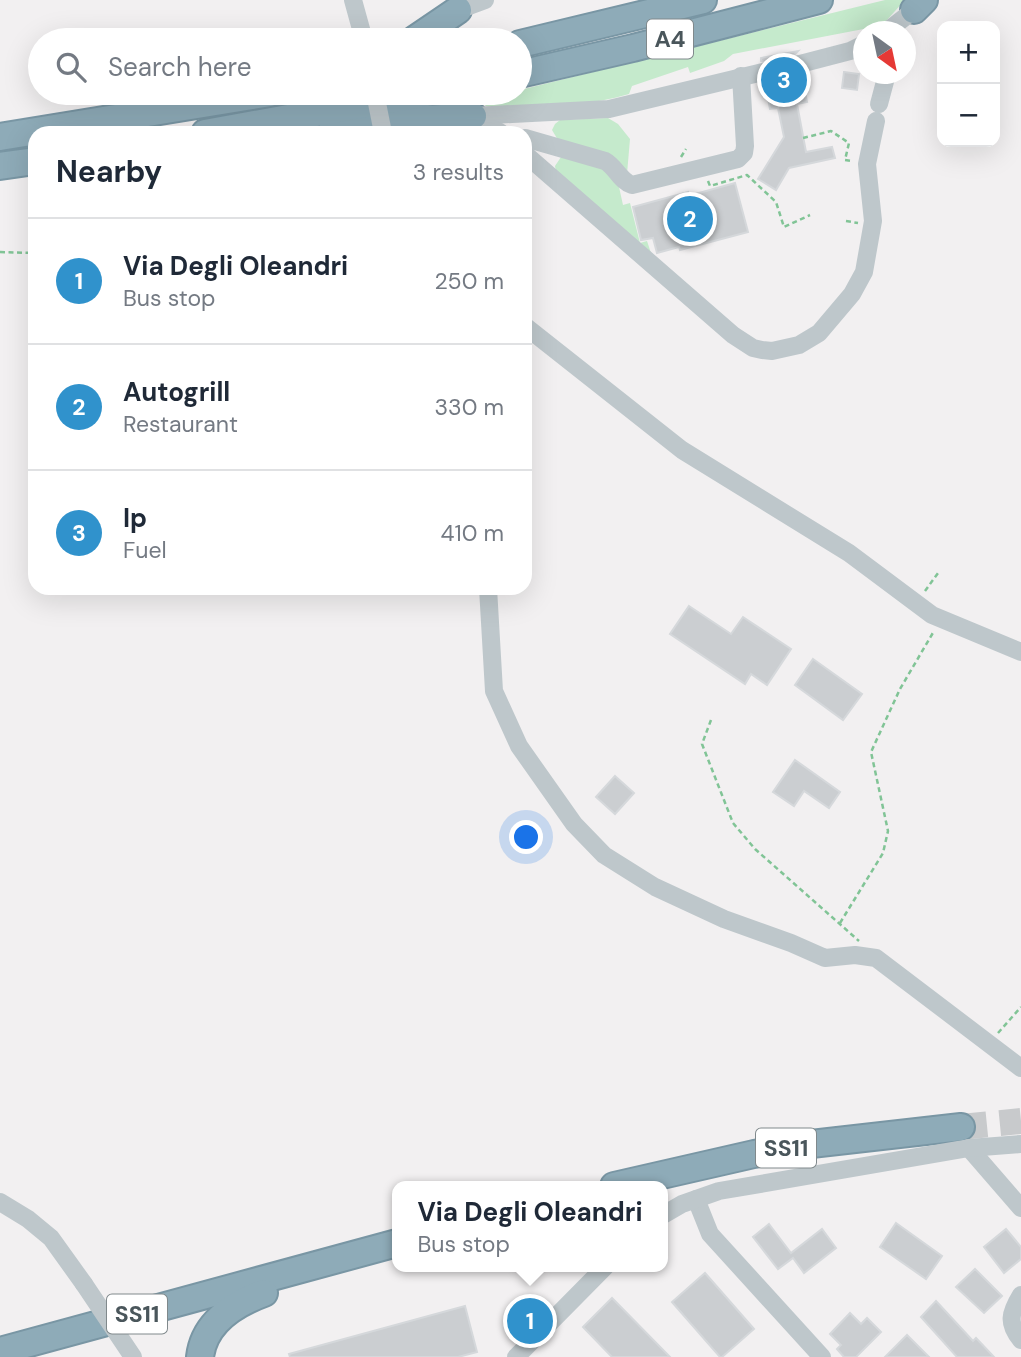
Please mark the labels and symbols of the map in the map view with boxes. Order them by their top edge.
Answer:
road number: A4 [647,20,693,58]
north arrow [853,21,916,84]
pin: 3 [761,54,807,106]
pin: 2 [667,193,713,245]
your location [509,820,543,854]
road number: SS11 [756,1128,816,1168]
road number: SS11 [107,1294,167,1334]
pin: 1 [507,1295,553,1347]

